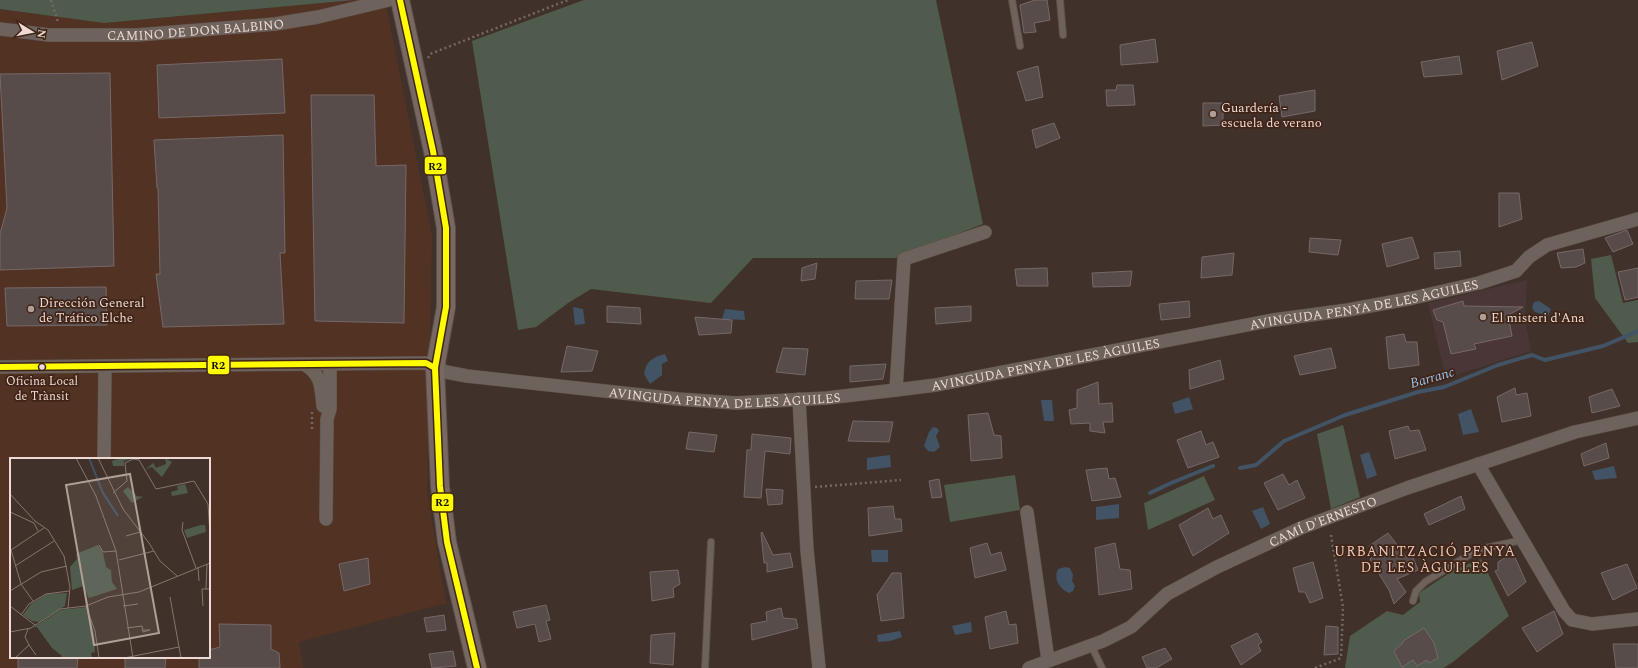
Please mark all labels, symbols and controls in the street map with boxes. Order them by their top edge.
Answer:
north arrow [12,12,52,52]
street label: CAMINO DE DON BALBINO [107,14,286,46]
text: N [32,28,51,40]
place label: Guardería - escuela de verano [1221,98,1322,133]
marker: Guardería - escuela de verano [1208,109,1218,119]
line badge: R2 [424,156,447,175]
text: R2 [428,158,442,175]
street label: AVINGUDA PENYA DE LES ÀGUILES [1248,274,1480,335]
place label: Dirección General de Tráfico Elche [39,293,145,328]
marker: Dirección General de Tráfico Elche [26,304,36,314]
place label: El misteri d'Ana [1491,308,1585,328]
marker: El misteri d'Ana [1478,312,1488,322]
street label: AVINGUDA PENYA DE LES ÀGUILES [930,333,1162,397]
line badge: R2 [207,355,230,375]
text: R2 [211,357,225,374]
water label: Barranc [1407,361,1457,394]
marker: Oficina Local de Trànsit [37,362,47,372]
place label: Oficina Local de Trànsit [6,372,78,406]
street label: AVINGUDA PENYA DE LES ÀGUILES [608,382,842,414]
inset map [10,458,210,658]
street label: CAMÍ D'ERNESTO [1266,491,1380,553]
line badge: R2 [431,493,454,512]
text: R2 [435,494,449,511]
district label: URBANITZACIÓ PENYA DE LES ÀGUILES [1334,541,1516,578]

